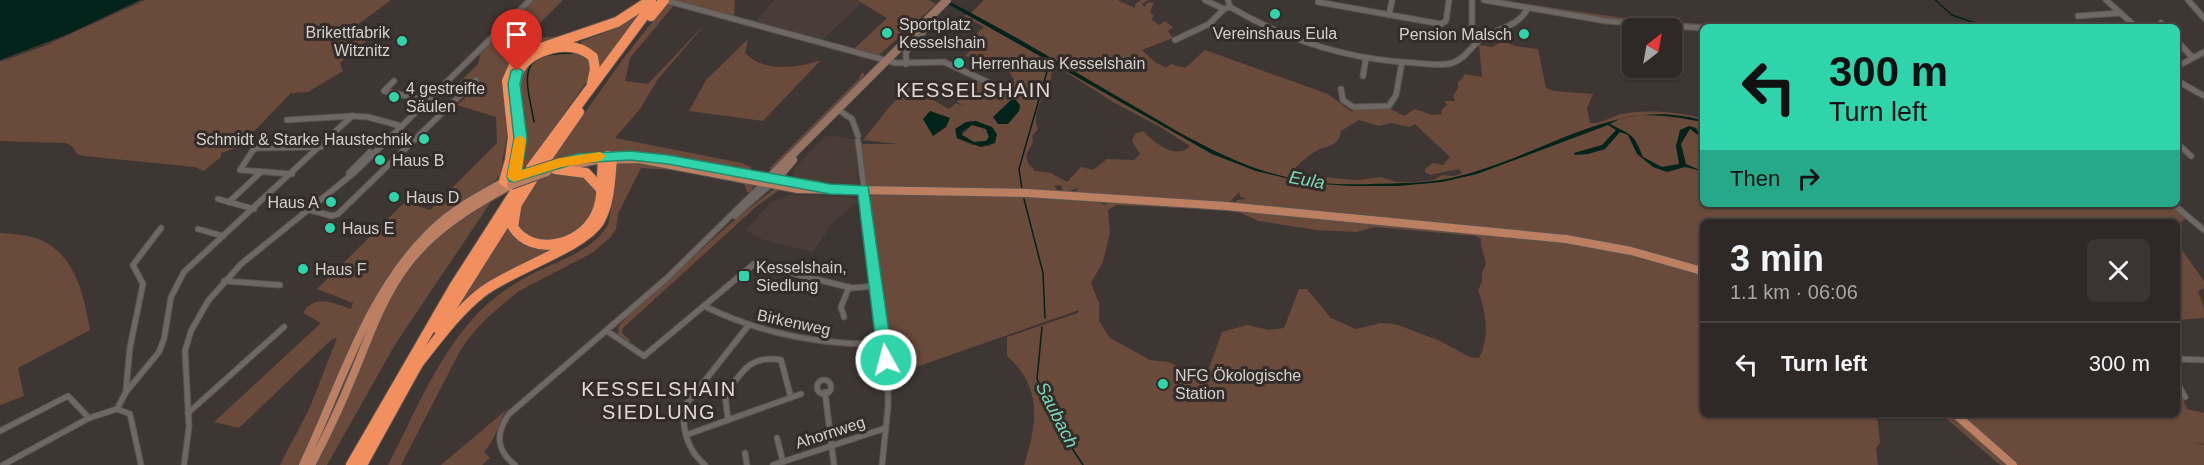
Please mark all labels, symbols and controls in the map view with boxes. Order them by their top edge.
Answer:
marker: Vereinshaus Eula [1268,7,1282,21]
pin [491,9,542,71]
place label: Sportplatz Kesselshain [899,16,985,51]
icon: arrive [500,18,533,51]
north arrow [1622,18,1682,78]
map controls [1622,18,1682,78]
place label: Brikettfabrik Witznitz [306,24,391,59]
place label: Vereinshaus Eula [1213,25,1337,42]
marker: Sportplatz Kesselshain [880,26,894,40]
place label: Pension Malsch [1399,26,1512,43]
marker: Pension Malsch [1517,27,1531,41]
marker: Brikettfabrik Witznitz [395,34,409,48]
icon: left [1730,48,1808,126]
text: 300 m [1829,48,1948,95]
place label: Herrenhaus Kesselshain [971,55,1145,72]
marker: Herrenhaus Kesselshain [952,56,966,70]
district label: KESSELSHAIN [896,79,1052,101]
place label: 4 gestreifte Säulen [406,80,485,115]
marker: 4 gestreifte Säulen [387,90,401,104]
text: Turn left [1829,97,1927,127]
place label: Schmidt & Starke Haustechnik [196,131,413,148]
marker: Schmidt & Starke Haustechnik [417,132,431,146]
place label: Haus B [392,152,444,169]
marker: Haus B [373,153,387,167]
icon: right [1792,162,1825,195]
text: Then [1730,166,1780,191]
water label: Eula [1288,167,1326,193]
place label: Haus D [406,189,459,206]
marker: Haus D [387,190,401,204]
place label: Haus A [267,194,319,211]
marker: Haus A [324,195,338,209]
place label: Haus E [342,220,394,237]
marker: Haus E [323,221,337,235]
text: 3 min [1730,238,1824,279]
button: close [2087,239,2150,302]
place label: Kesselshain, Siedlung [756,259,847,294]
place label: Haus F [315,261,367,278]
marker: Haus F [296,262,310,276]
marker: Kesselshain, Siedlung [737,269,751,283]
text: 1.1 km · 06:06 [1730,281,1858,303]
street label: Birkenweg [756,306,832,339]
position arrow [854,328,918,392]
icon: left [1730,348,1763,381]
text: Turn left [1781,351,1867,376]
text: 300 m [2089,351,2150,376]
place label: NFG Ökologische Station [1175,367,1301,402]
marker: NFG Ökologische Station [1156,377,1170,391]
district label: KESSELSHAIN SIEDLUNG [581,378,737,423]
water label: Saubach [1032,379,1082,451]
street label: Ahornweg [793,413,867,452]

